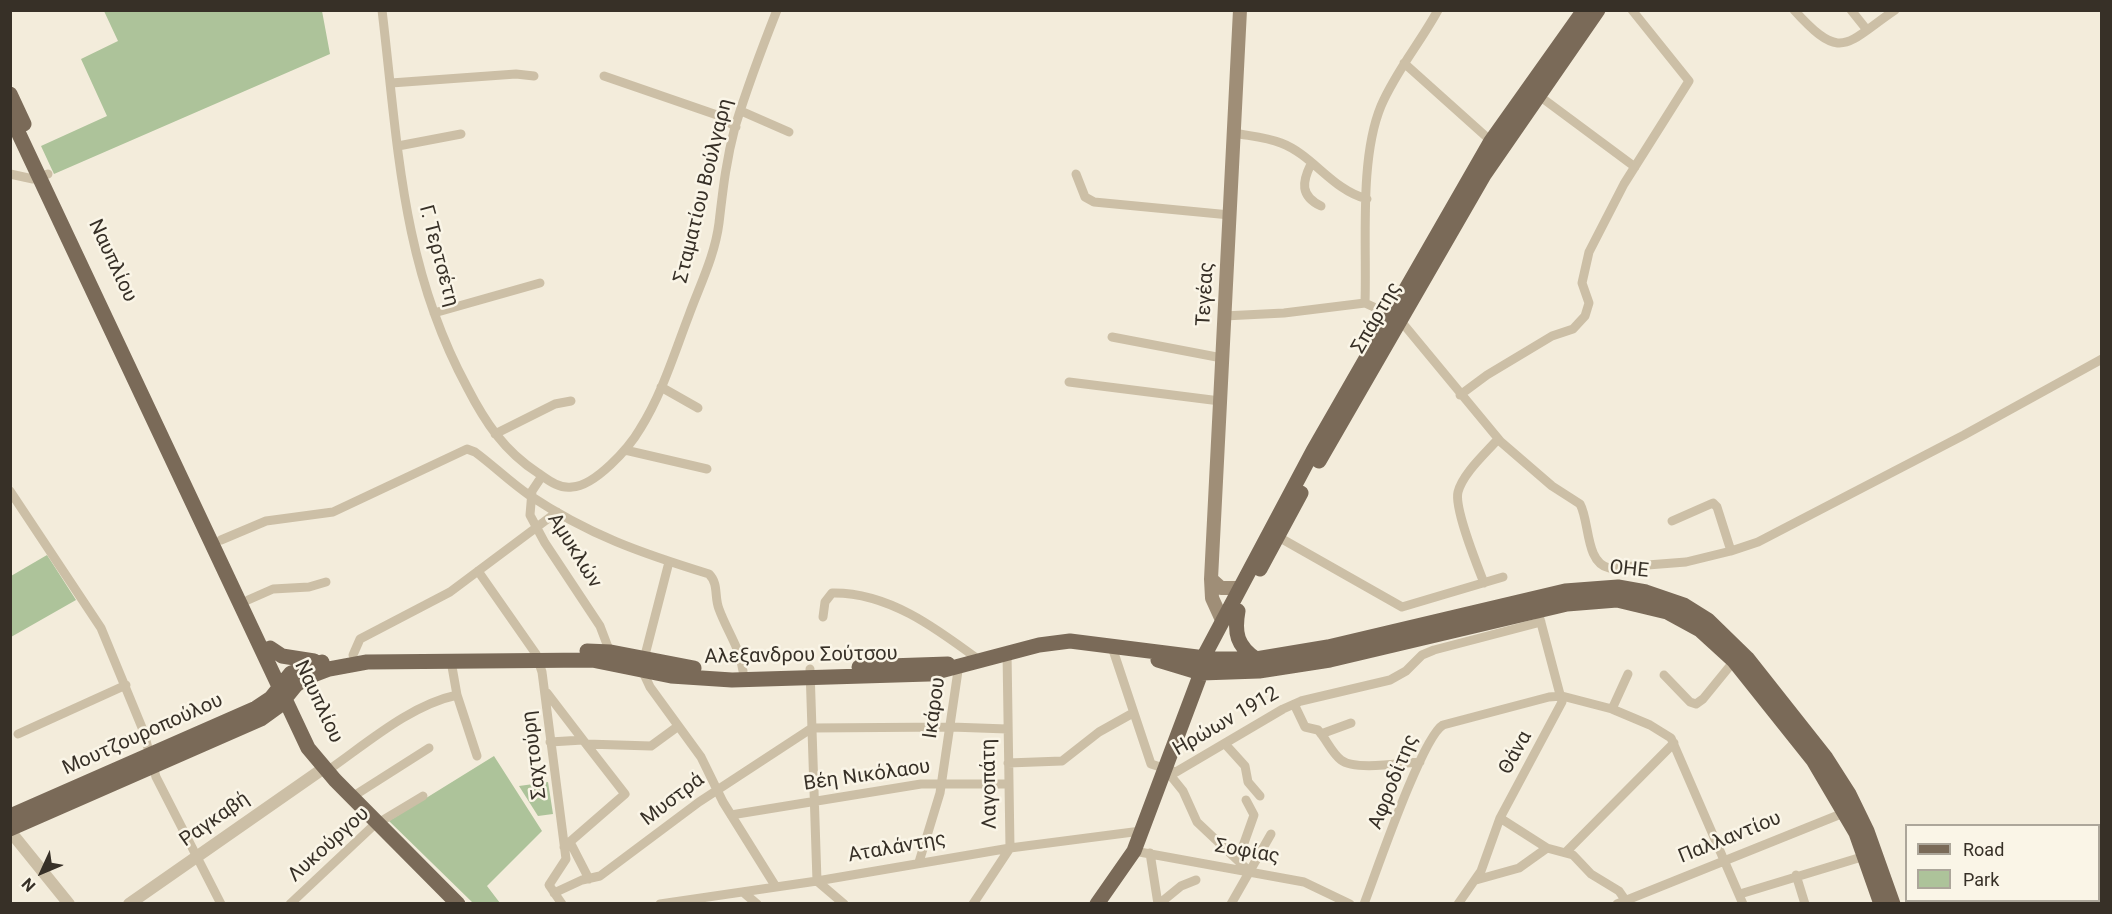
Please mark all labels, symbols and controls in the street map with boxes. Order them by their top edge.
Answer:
street label: Σταματίου Βούλγαρη [670,96,738,286]
street label: Γ. Τερτσέτη [413,203,463,309]
street label: Ναυπλίου [82,216,142,306]
street label: Τεγέας [1192,261,1220,327]
street label: Σπάρτης [1347,278,1407,358]
street label: Αμυκλών [542,509,606,593]
street label: ΟΗΕ [1608,556,1650,584]
street label: Αλεξανδρου Σούτσου [704,642,898,670]
street label: Ναυπλίου [288,657,348,747]
street label: Ικάρου [919,676,951,740]
street label: Ηρώων 1912 [1169,682,1283,762]
street label: Μουτζουροπούλου [59,689,227,781]
street label: Σαχτούρη [518,709,552,801]
street label: Θάνα [1494,727,1538,779]
street label: Αφροδίτης [1364,731,1424,833]
street label: Λαγοπάτη [977,738,1003,830]
street label: Βέη Νικόλαου [802,755,932,797]
street label: Μυστρά [637,768,709,832]
street label: Ραγκαβή [176,787,254,853]
street label: Λυκούργου [284,802,374,888]
street label: Παλλαντίου [1675,807,1785,869]
legend [1905,824,2100,902]
street label: Αταλάντης [846,828,948,868]
street label: Σοφίας [1213,834,1281,870]
text: Road [1963,839,2004,860]
north arrow [12,842,72,902]
text: Park [1963,869,1999,890]
text: N [18,874,39,896]

